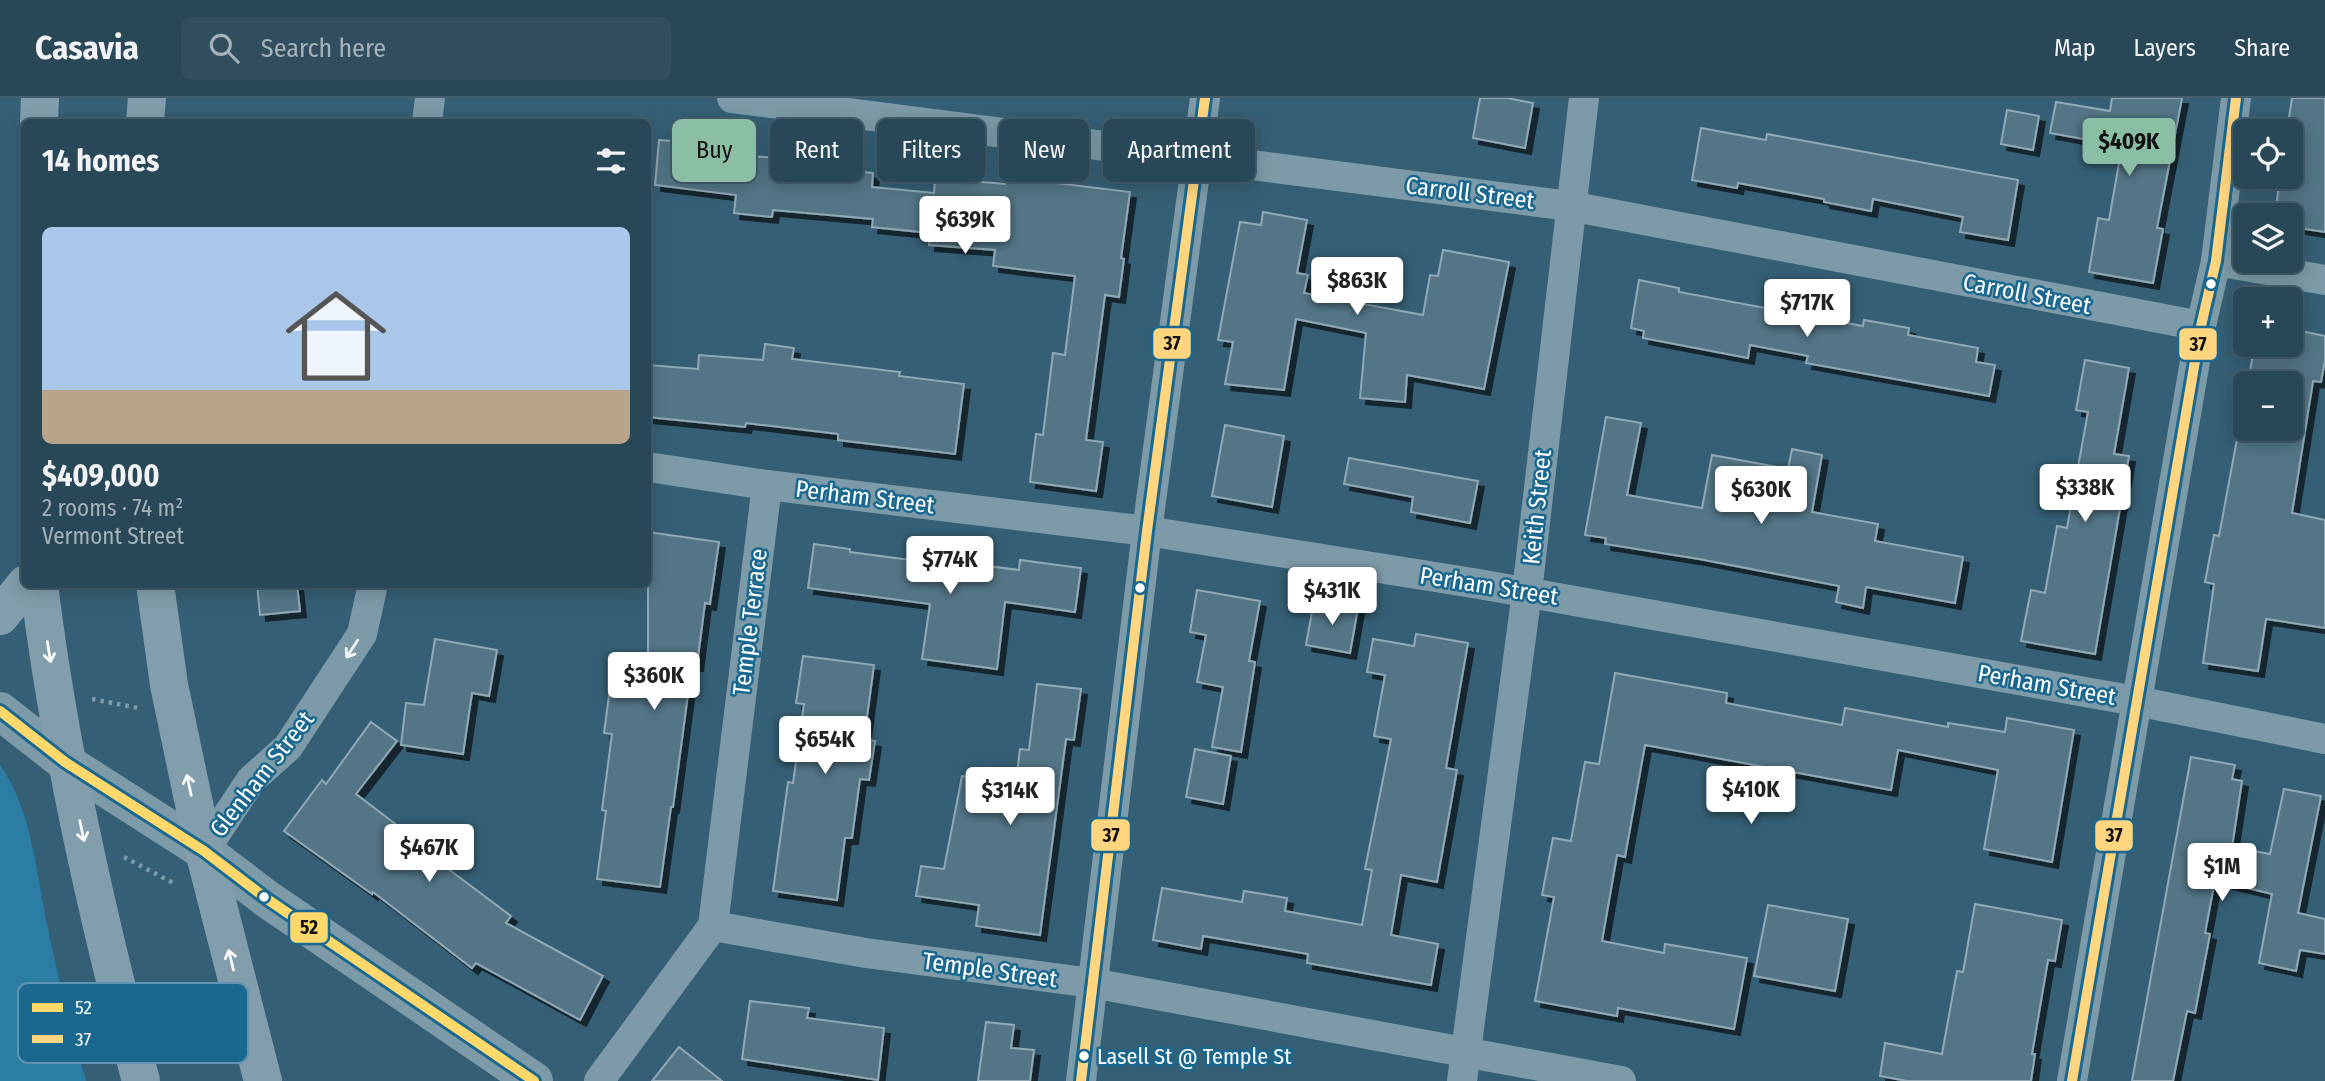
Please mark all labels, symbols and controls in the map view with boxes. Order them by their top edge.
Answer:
search box [181,17,671,80]
text: Casavia [35,28,139,68]
icon: search [205,29,243,67]
text: Search here [261,33,386,64]
text: Map [2054,34,2096,62]
text: Layers [2134,34,2196,62]
text: Share [2234,34,2290,62]
pin: $409K [2080,118,2178,178]
chip: Buy [672,119,756,182]
chip: Rent [770,119,863,182]
chip: Filters [877,119,985,182]
chip: New [999,119,1089,182]
chip: Apartment [1103,119,1255,182]
map controls [2233,119,2303,441]
button: locate [2233,119,2303,189]
text: $409K [2099,127,2159,155]
icon: filters [592,142,630,180]
text: 14 homes [42,143,159,179]
street label: Carroll Street [1404,171,1536,215]
pin: $639K [916,197,1014,256]
button: layers [2233,203,2303,273]
text: $639K [935,205,995,233]
pin: $863K [1308,258,1406,317]
text: $863K [1327,266,1387,294]
street label: Carroll Street [1961,268,2093,320]
icon: home [273,273,399,399]
unlabelled marker [2204,277,2218,291]
pin: $717K [1758,280,1856,339]
button: + [2233,287,2303,357]
text: $717K [1780,288,1834,316]
line badge: 37 [1152,327,1192,360]
line badge: 37 [2178,327,2218,361]
text: 37 [1163,332,1181,355]
text: 37 [2189,333,2207,356]
button: − [2233,371,2303,441]
street label: Keith Street [1517,448,1557,566]
text: $409,000 [42,458,160,494]
pin: $338K [2036,464,2134,524]
pin: $630K [1712,466,1810,526]
text: $338K [2056,473,2114,501]
street label: Perham Street [794,475,936,519]
text: $630K [1731,475,1791,503]
text: 2 rooms · 74 m² [42,494,183,522]
text: Vermont Street [42,522,184,550]
pin: $774K [901,536,999,596]
text: $774K [922,545,978,573]
street label: Temple Terrace [727,547,773,697]
street label: Perham Street [1418,561,1560,611]
pin: $431K [1283,568,1381,627]
text: $431K [1304,576,1360,604]
unlabelled marker [1133,581,1147,595]
one-way arrow [345,638,359,658]
one-way arrow [43,640,56,663]
pin: $360K [605,652,703,712]
street label: Perham Street [1976,659,2118,711]
text: $360K [624,661,684,689]
street label: Glenham Street [204,705,320,843]
pin: $654K [776,716,874,776]
text: $654K [795,725,855,753]
pin: $410K [1702,766,1800,826]
pin: $314K [961,768,1059,827]
one-way arrow [182,774,196,796]
text: $410K [1722,775,1780,803]
text: $314K [982,776,1038,804]
line badge: 37 [1090,818,1131,852]
one-way arrow [76,819,90,842]
line badge: 37 [2094,819,2134,852]
pin: $467K [380,824,478,884]
text: 37 [1102,824,1120,847]
text: 37 [2105,824,2123,847]
text: $467K [400,833,458,861]
pin: $1M [2188,844,2256,903]
text: $1M [2204,852,2240,880]
unlabelled marker [257,890,271,904]
line badge: 52 [289,911,329,944]
text: 52 [300,916,318,939]
street label: Temple Street [921,947,1059,993]
one-way arrow [224,949,237,972]
legend [18,983,248,1063]
text: 52 [75,996,92,1019]
text: 37 [75,1028,91,1051]
place label: Lasell St @ Temple St [1097,1043,1292,1070]
marker: Lasell St @ Temple St [1077,1049,1091,1063]

